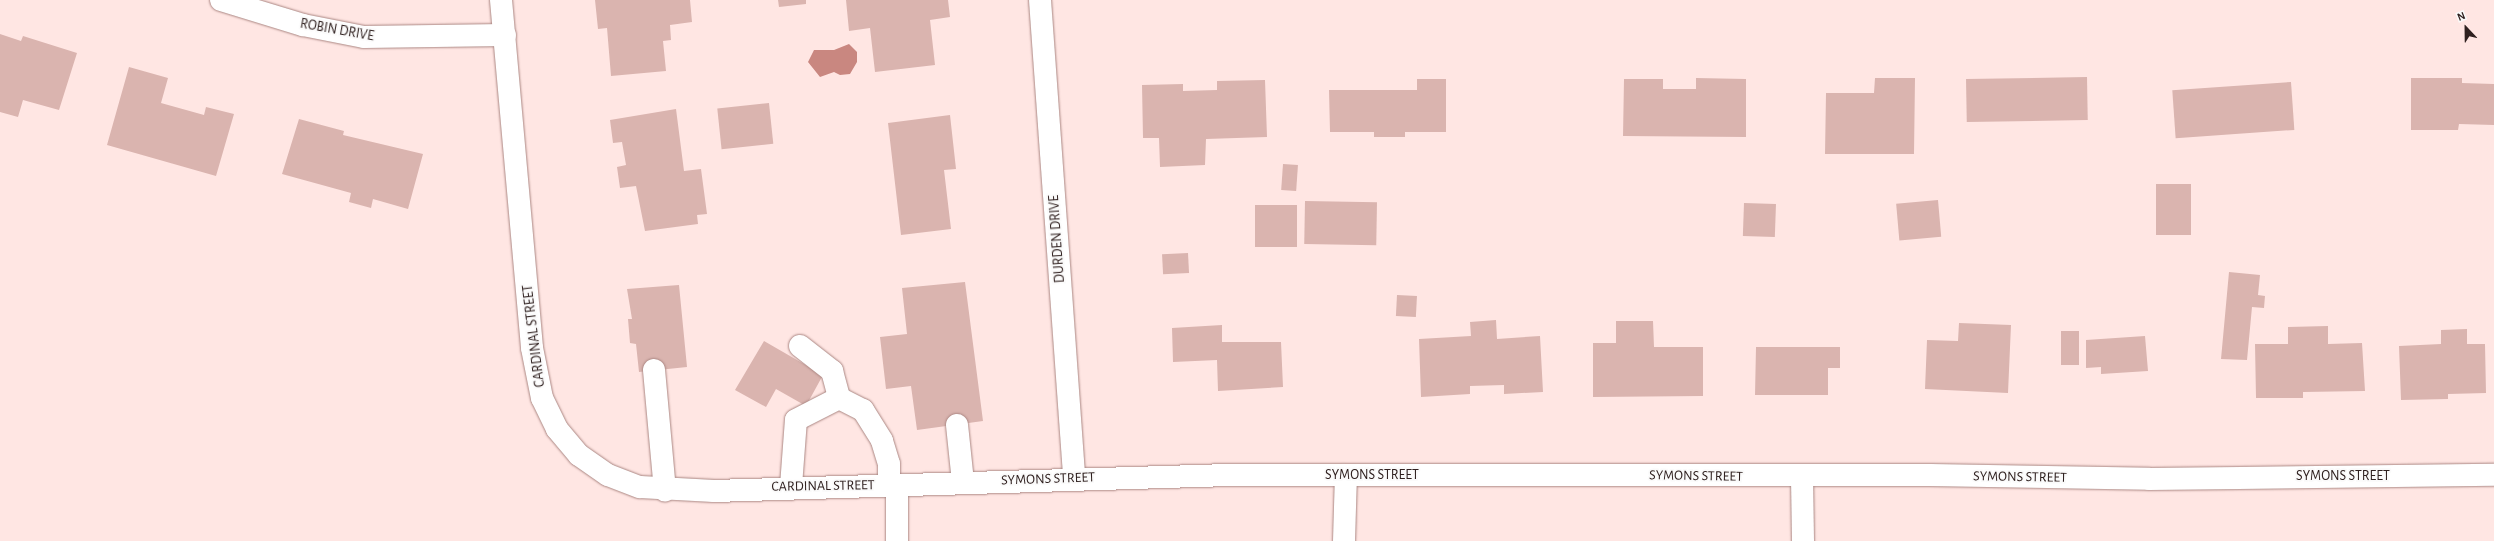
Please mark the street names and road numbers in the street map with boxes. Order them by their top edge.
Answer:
street label: ROBIN DRIVE [299,15,375,45]
street label: DURDEN DRIVE [1046,194,1068,284]
street label: CARDINAL STREET [519,284,549,388]
street label: SYMONS STREET [1325,467,1419,483]
street label: SYMONS STREET [1649,467,1743,485]
street label: SYMONS STREET [1973,468,2067,486]
street label: SYMONS STREET [2296,468,2390,484]
street label: SYMONS STREET [1001,469,1095,489]
street label: CARDINAL STREET [771,477,875,495]

